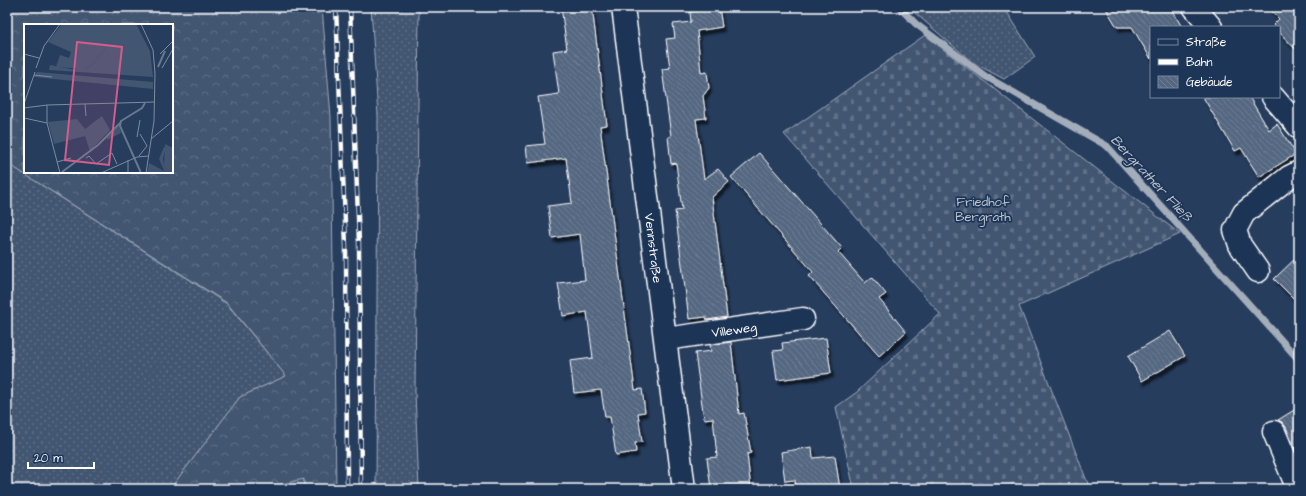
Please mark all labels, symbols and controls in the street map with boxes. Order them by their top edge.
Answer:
inset map [24,24,173,173]
legend [1150,26,1280,98]
text: Straße [1186,34,1227,51]
text: Bahn [1186,54,1213,71]
text: Gebäude [1186,74,1233,91]
water label: Bergrather Fließ [1106,131,1198,227]
park label: Friedhof Bergrath [955,193,1011,227]
street label: Vennstraße [640,212,666,284]
street label: Villeweg [710,318,758,343]
scale bar [28,444,94,470]
text: 20 m [34,450,63,467]

